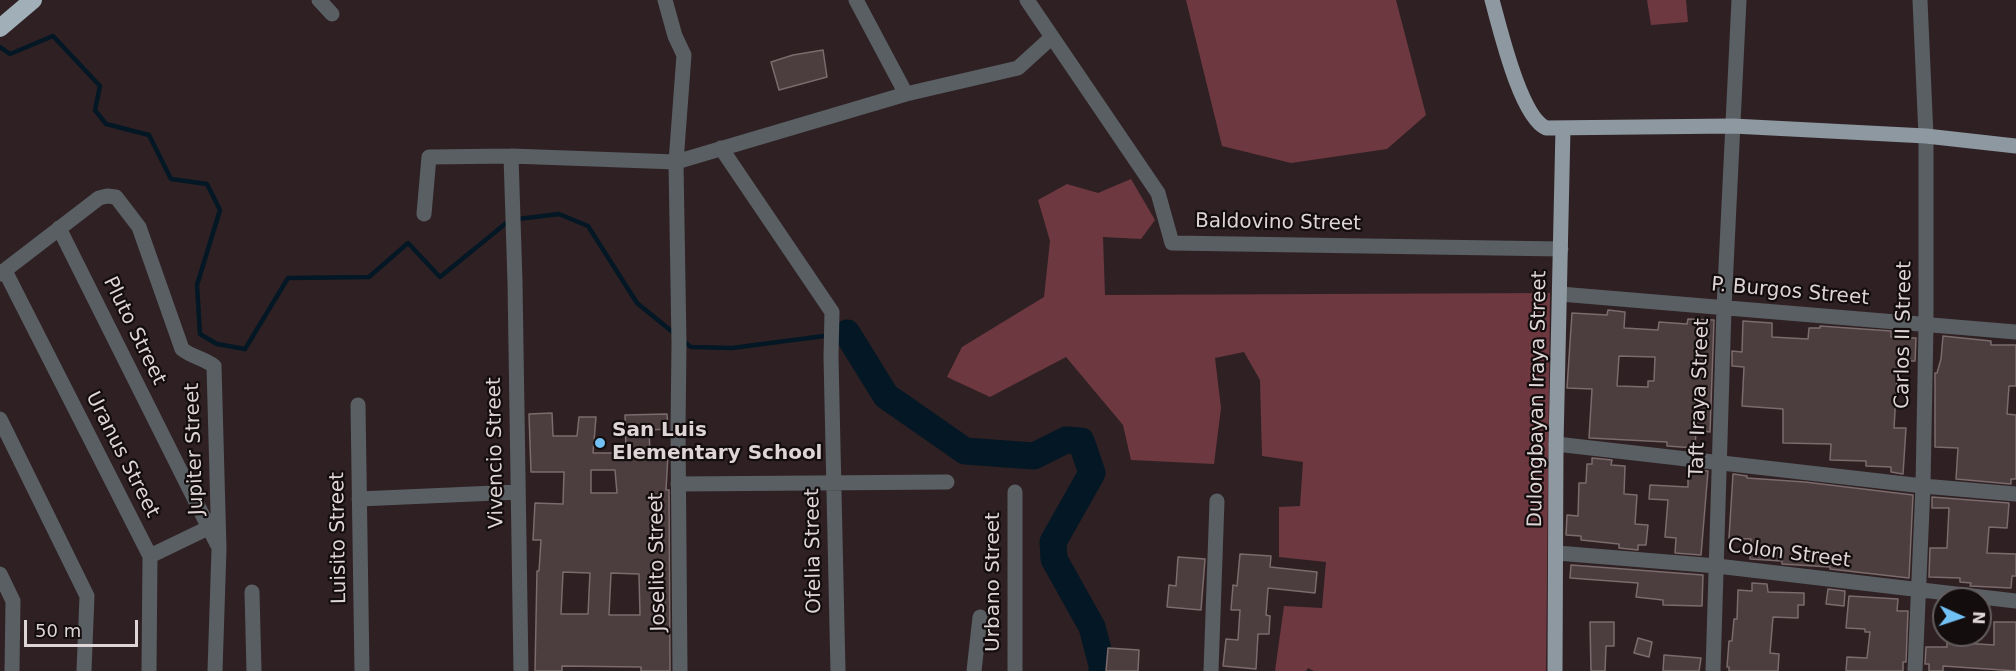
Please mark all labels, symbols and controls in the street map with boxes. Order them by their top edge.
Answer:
street label: Baldovino Street [1195,210,1361,236]
street label: Carlos II Street [1891,261,1917,409]
street label: Dulongbayan Iraya Street [1524,270,1552,528]
street label: Pluto Street [97,273,171,389]
street label: P. Burgos Street [1710,273,1870,311]
street label: Taft Iraya Street [1685,318,1715,478]
street label: Vivencio Street [483,377,509,529]
street label: Jupiter Street [181,382,209,516]
street label: Uranus Street [80,388,164,522]
place label: San Luis Elementary School [612,419,822,466]
marker: San Luis Elementary School [593,436,607,450]
street label: Luisito Street [326,472,352,604]
street label: Ofelia Street [801,488,827,614]
street label: Joselito Street [645,492,671,632]
street label: Urbano Street [982,512,1006,652]
street label: Colon Street [1726,535,1852,573]
north arrow [1932,587,1992,647]
scale bar [27,608,141,646]
text: N [1969,611,1988,625]
text: 50 m [35,620,81,641]

